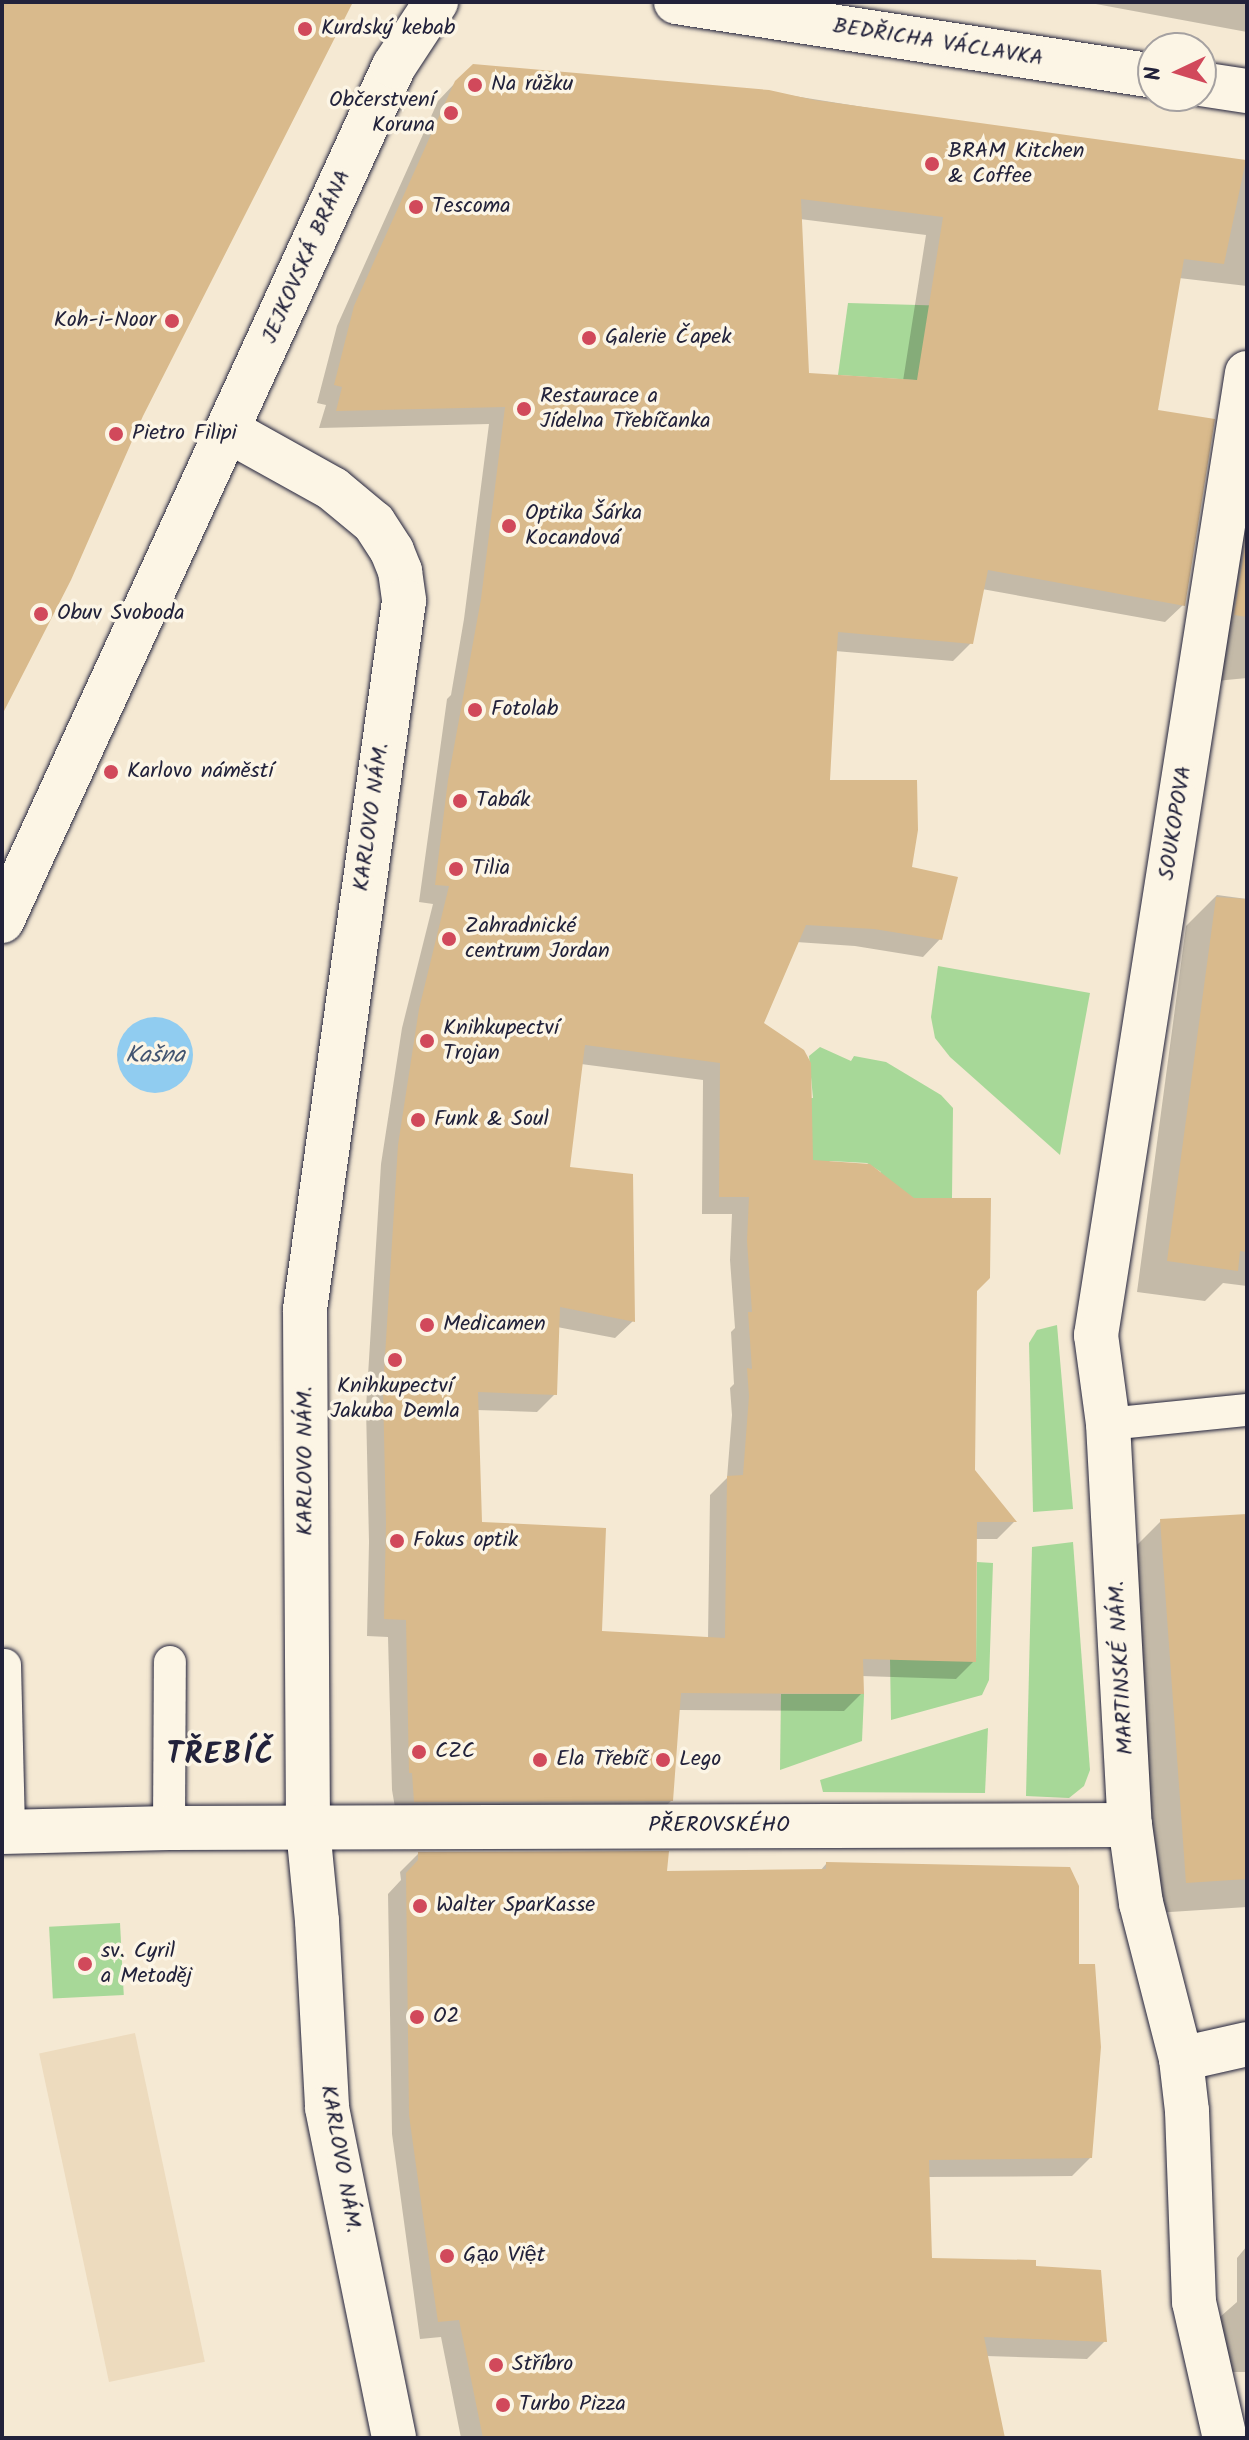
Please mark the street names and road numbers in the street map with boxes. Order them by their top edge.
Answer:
street label: BEDŘICHA VÁCLAVKA [831,13,1045,73]
street label: JEJKOVSKÁ BRÁNA [257,166,357,348]
street label: KARLOVO NÁM. [349,741,395,893]
street label: SOUKOPOVA [1154,764,1198,882]
street label: KARLOVO NÁM. [293,1386,319,1536]
street label: MARTINSKÉ NÁM. [1104,1580,1140,1756]
street label: PŘEROVSKÉHO [648,1813,790,1839]
street label: KARLOVO NÁM. [314,2083,366,2235]

